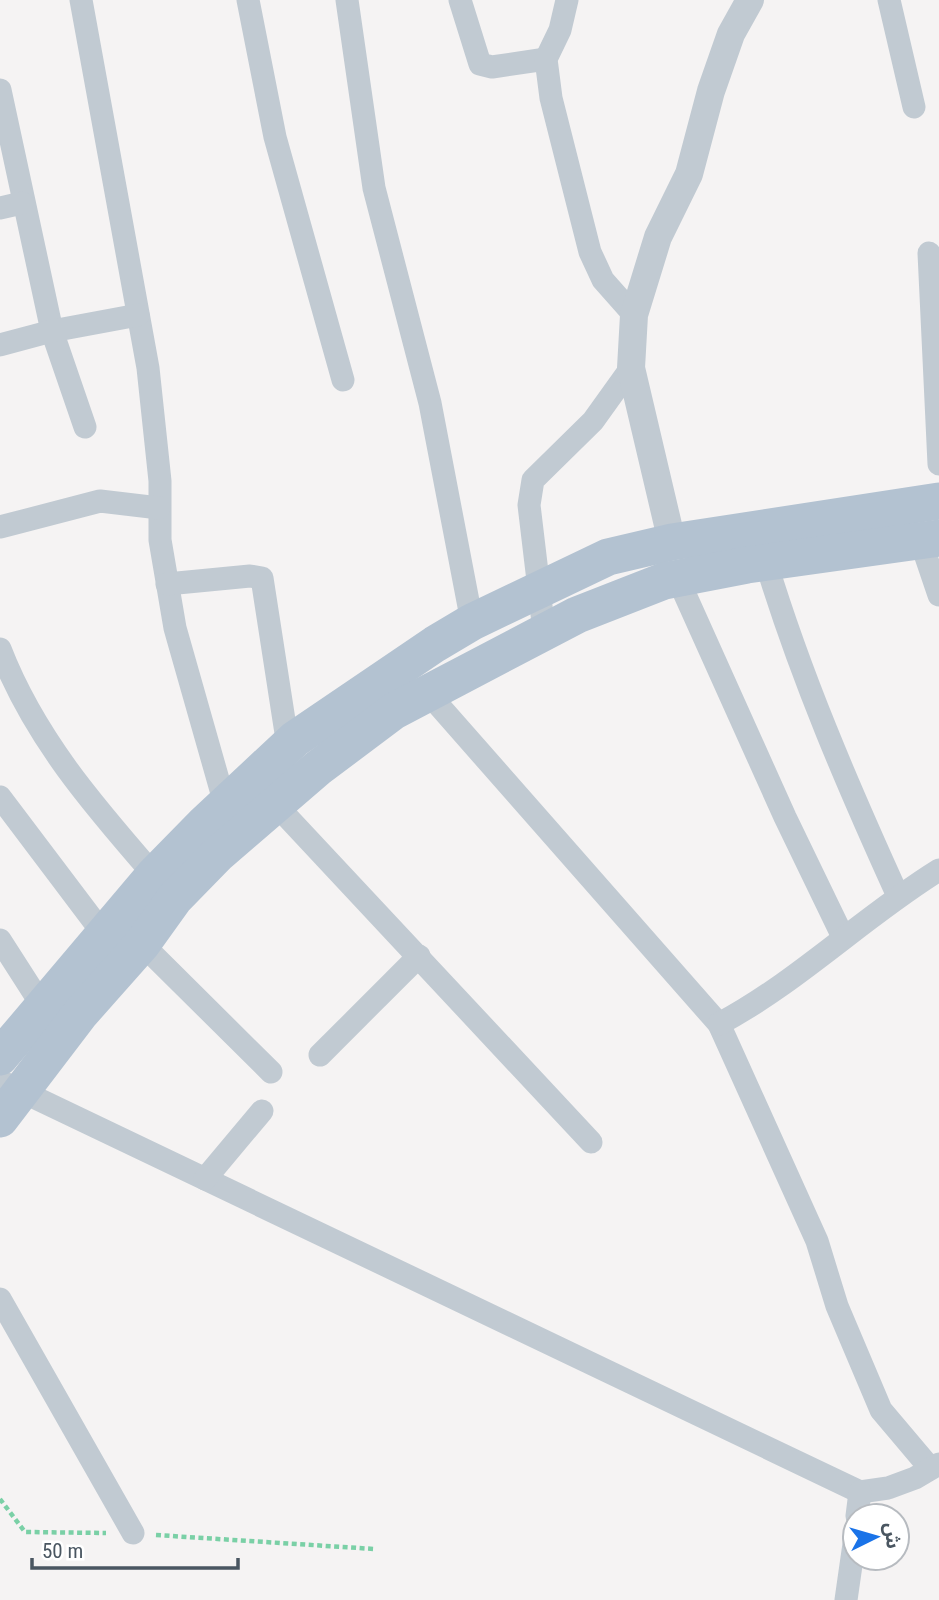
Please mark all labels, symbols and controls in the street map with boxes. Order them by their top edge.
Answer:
north arrow [841,1502,911,1572]
text: ش [880,1522,905,1550]
scale bar [32,1526,238,1570]
text: 50 m [42,1539,83,1563]

